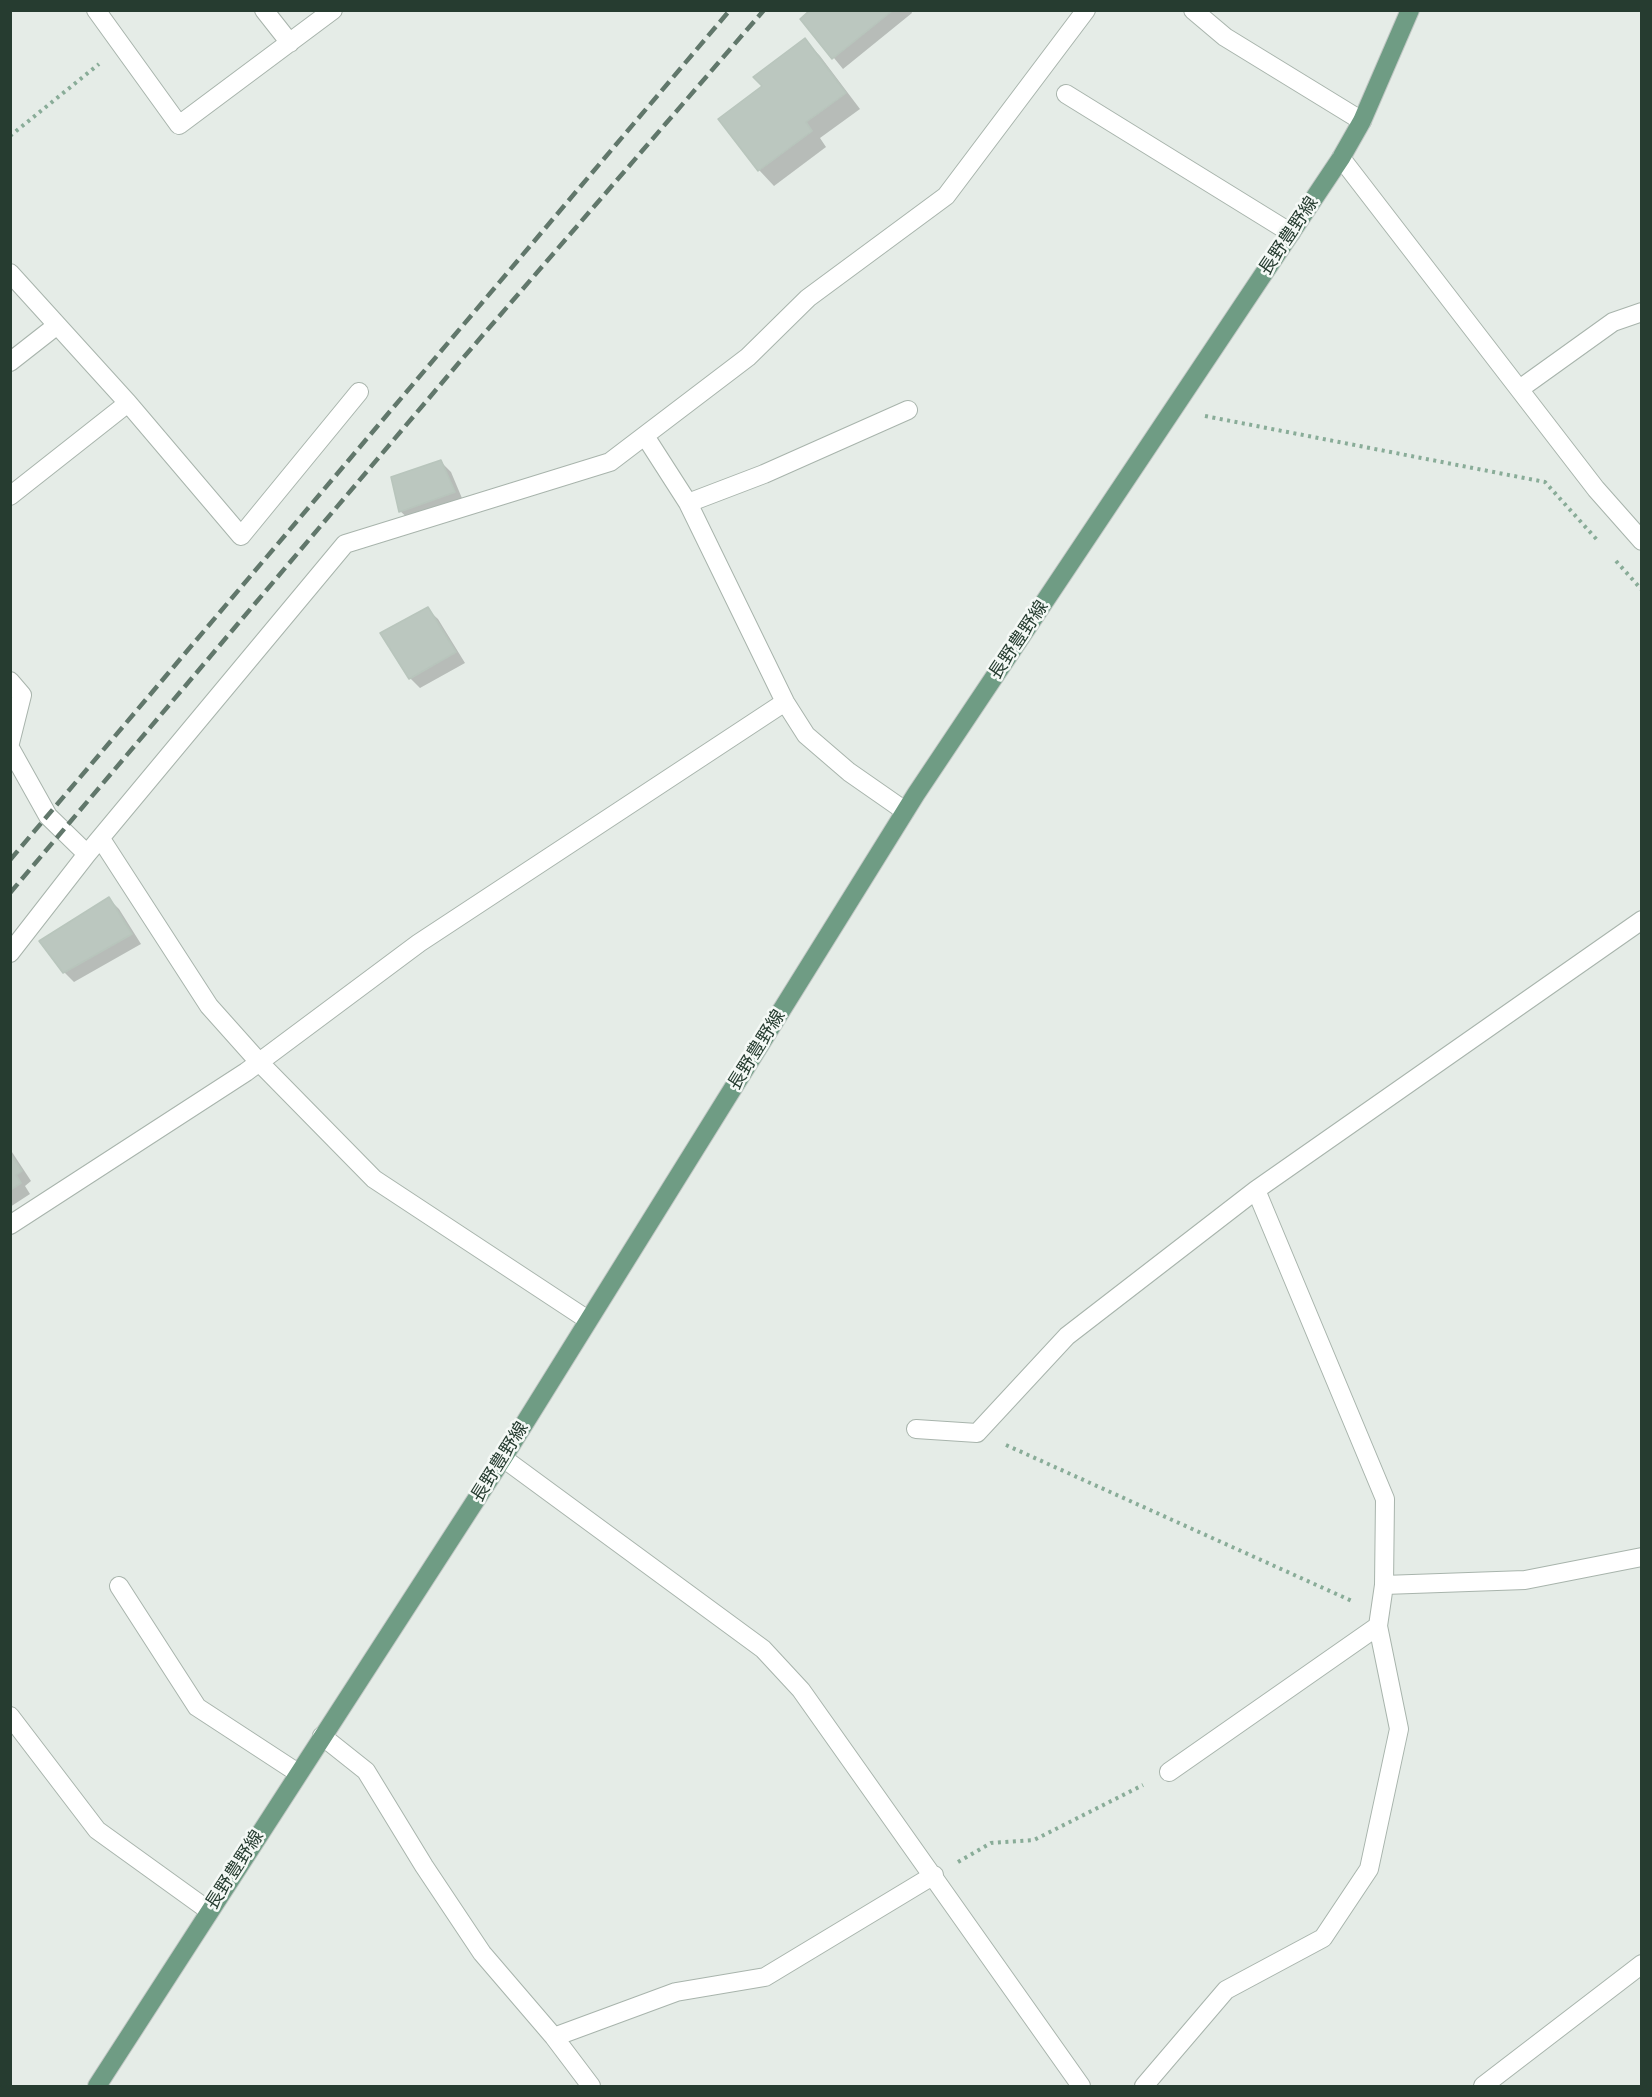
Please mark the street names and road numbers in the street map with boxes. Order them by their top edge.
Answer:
street label: 長野豊野線 [1255,193,1323,279]
street label: 長野豊野線 [985,597,1053,683]
street label: 長野豊野線 [724,1006,790,1094]
street label: 長野豊野線 [467,1418,533,1506]
street label: 長野豊野線 [201,1826,269,1914]

